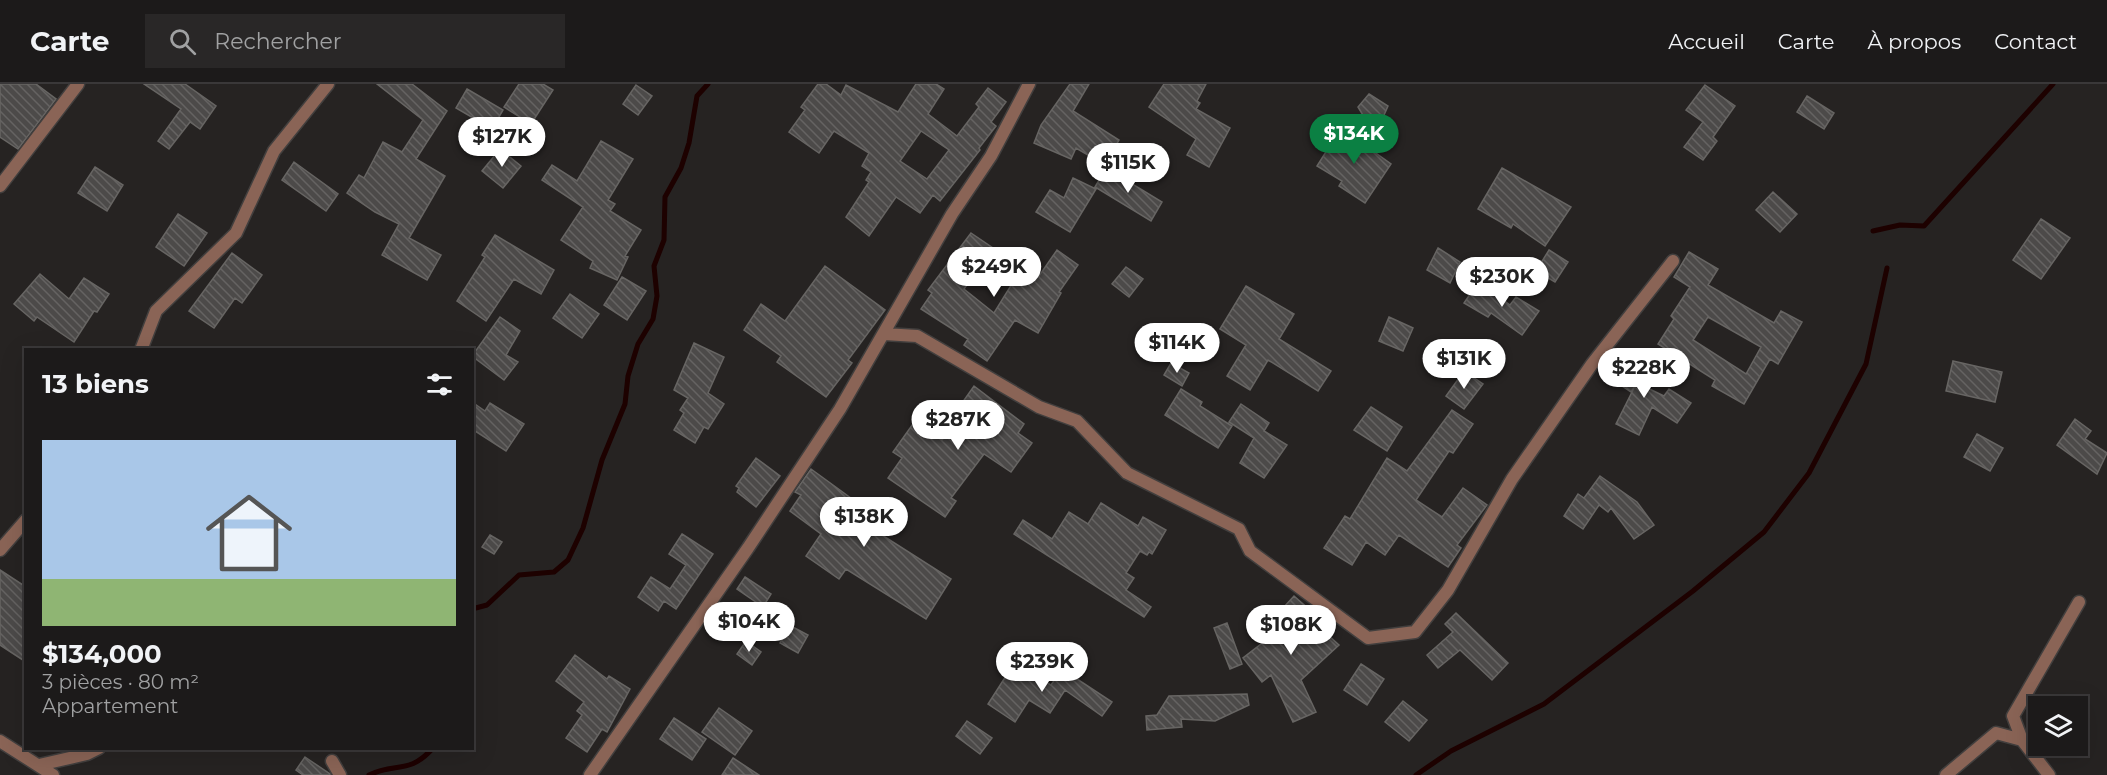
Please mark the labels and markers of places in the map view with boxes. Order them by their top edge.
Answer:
pin: $134K [1312,114,1396,165]
pin: $127K [460,117,544,168]
pin: $115K [1086,143,1170,194]
pin: $249K [952,247,1036,298]
pin: $230K [1460,257,1544,308]
pin: $114K [1135,323,1219,374]
pin: $131K [1422,339,1506,390]
pin: $228K [1602,348,1686,399]
pin: $287K [916,400,1000,451]
pin: $138K [822,497,906,548]
pin: $104K [707,602,791,653]
pin: $108K [1249,605,1333,656]
pin: $239K [1000,642,1084,693]

